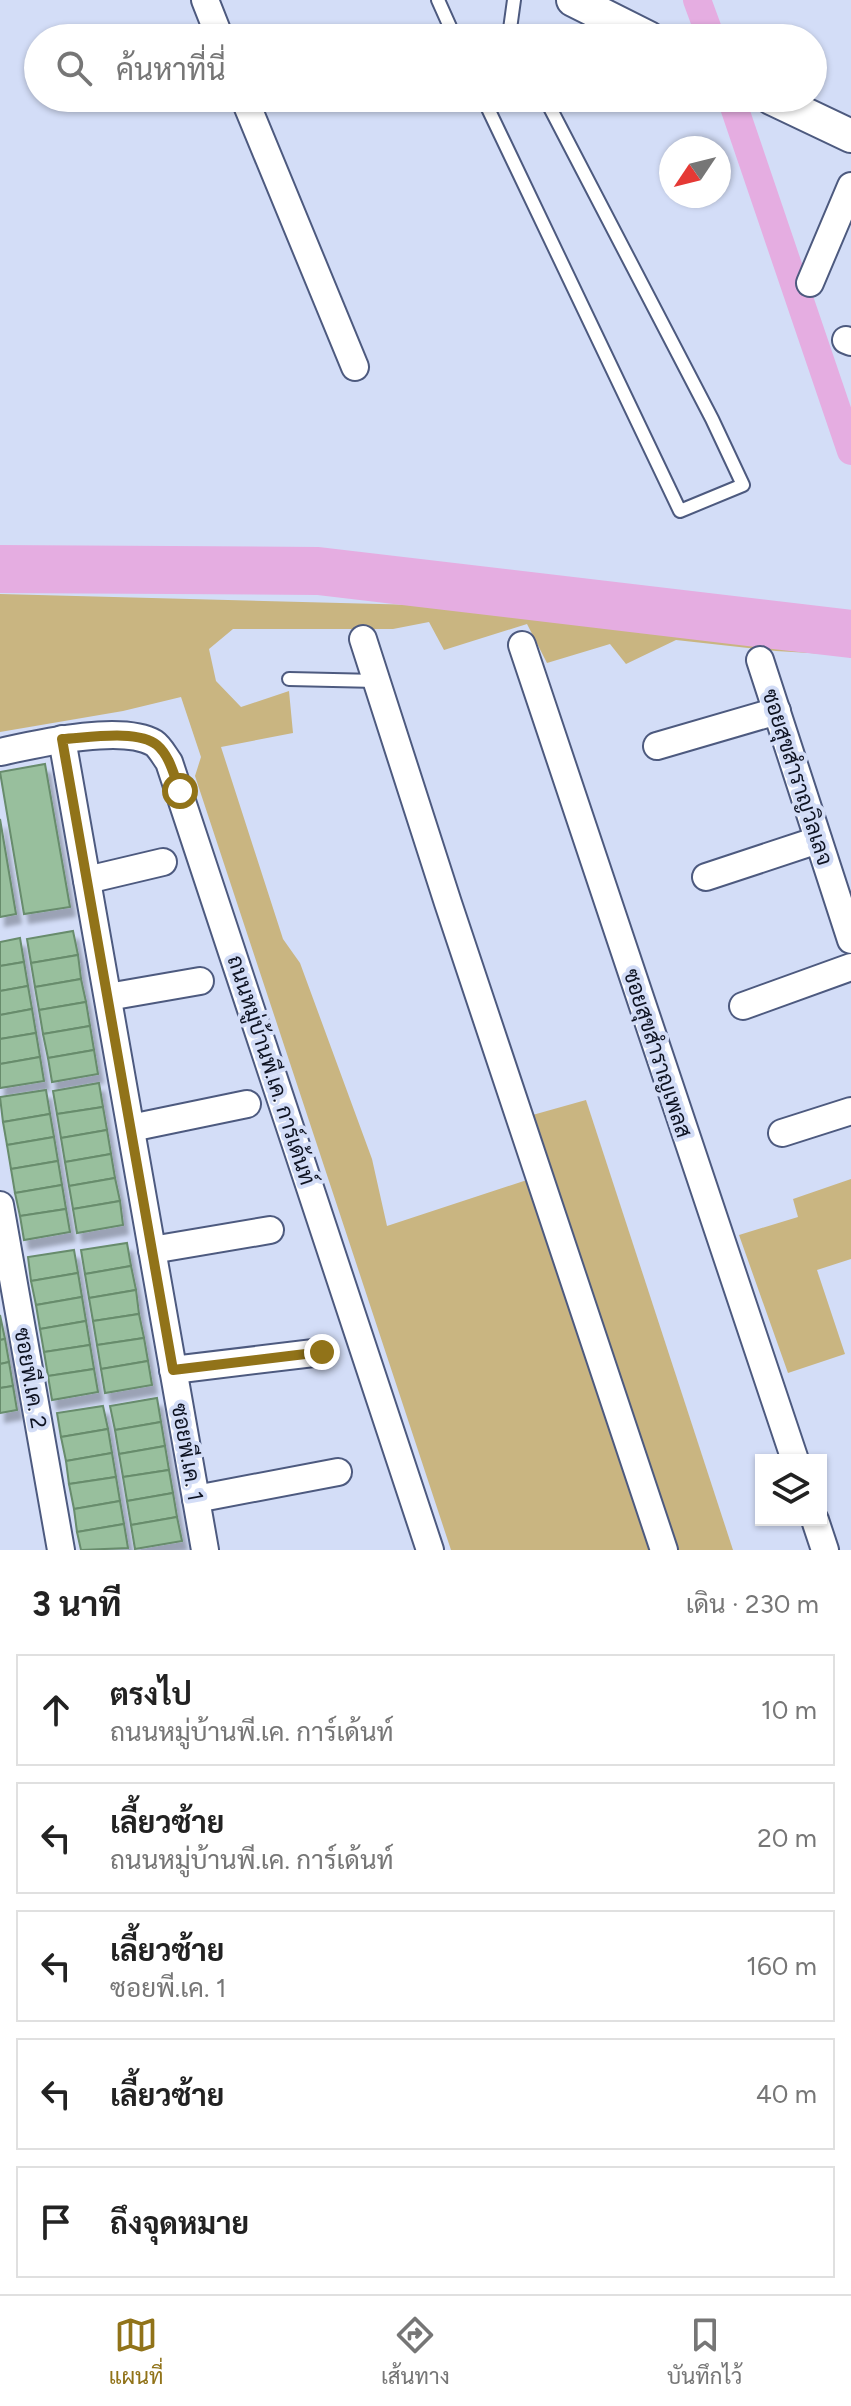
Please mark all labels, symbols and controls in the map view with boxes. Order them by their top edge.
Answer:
search box [24,24,827,112]
icon: search [52,46,96,90]
text: ค้นหาที่นี่ [116,51,226,88]
north arrow [659,136,731,208]
street label: ซอยสุขสำราญวิลเลจ [754,686,839,869]
route start [162,773,198,809]
street label: ถนนหมู่บ้านพี.เค. การ์เด้นท์ [220,952,322,1189]
street label: ซอยสุขสำราญเพลส [616,965,698,1142]
street label: ซอยพี.เค. 2 [8,1326,53,1431]
route end [304,1334,340,1370]
street label: ซอยพี.เค. 1 [166,1401,209,1503]
map controls [755,1454,827,1526]
button: layers [755,1454,827,1526]
text: 3 นาที [32,1584,122,1625]
text: เดิน · 230 m [686,1588,819,1620]
text: ตรงไป [110,1676,192,1713]
icon: ahead [34,1688,78,1732]
text: 10 m [761,1694,817,1726]
text: ถนนหมู่บ้านพี.เค. การ์เด้นท์ [110,1716,394,1748]
text: เลี้ยวซ้าย [110,1804,224,1841]
icon: left [34,1816,78,1860]
text: 20 m [757,1822,817,1854]
text: ถนนหมู่บ้านพี.เค. การ์เด้นท์ [110,1844,394,1876]
text: เลี้ยวซ้าย [110,1932,224,1969]
icon: left [34,1944,78,1988]
text: 160 m [746,1950,817,1982]
text: ซอยพี.เค. 1 [110,1972,227,2004]
icon: left [34,2072,78,2116]
text: เลี้ยวซ้าย [110,2077,224,2114]
text: 40 m [756,2078,817,2110]
icon: arrive [34,2200,78,2244]
text: ถึงจุดหมาย [110,2205,249,2242]
tab: แผนที่ [109,2313,164,2390]
tab: เส้นทาง [381,2313,450,2390]
tab: บันทึกไว้ [667,2313,742,2390]

